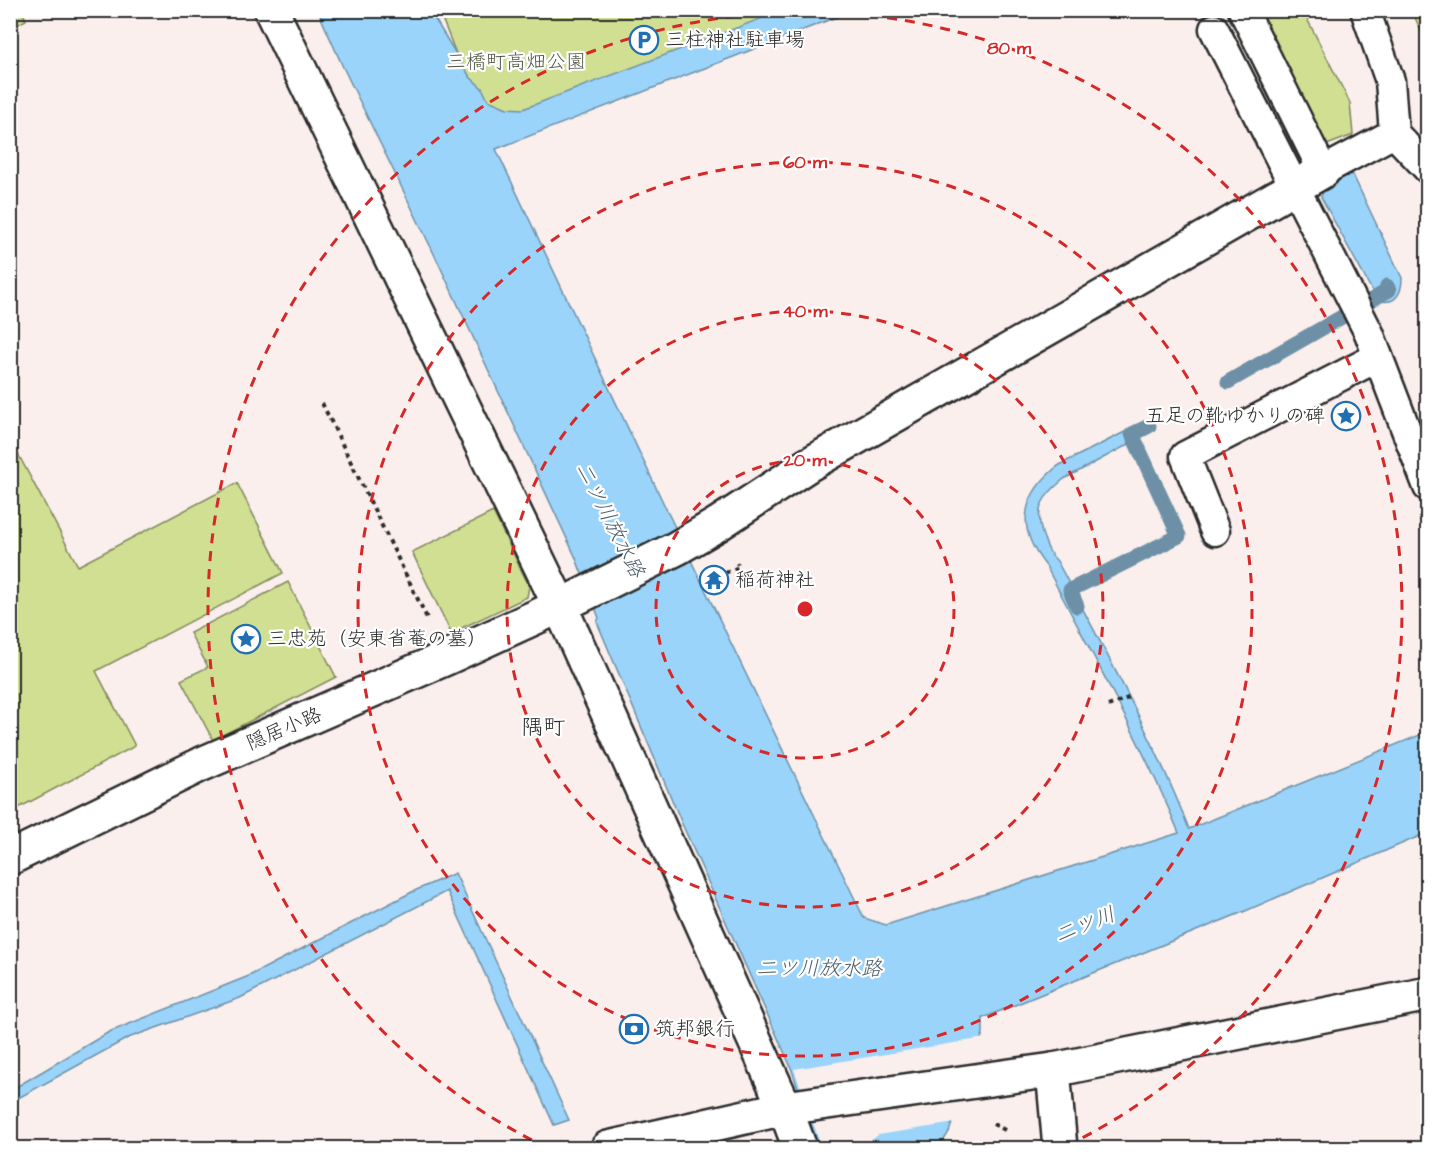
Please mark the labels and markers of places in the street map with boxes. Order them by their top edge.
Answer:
parking icon: 三柱神社駐車場 [628,24,660,56]
place label: 三柱神社駐車場 [665,26,805,54]
place icon: 五足の靴ゆかりの碑 [1330,400,1362,432]
place label: 五足の靴ゆかりの碑 [1145,402,1325,430]
temple icon: 稲荷神社 [698,564,730,596]
place label: 稲荷神社 [735,566,815,594]
centre of rings [795,599,815,619]
place icon: 三忠苑（安東省菴の墓） [230,623,262,655]
place label: 三忠苑（安東省菴の墓） [267,625,487,653]
bank icon: 筑邦銀行 [618,1013,650,1045]
place label: 筑邦銀行 [655,1015,735,1043]

